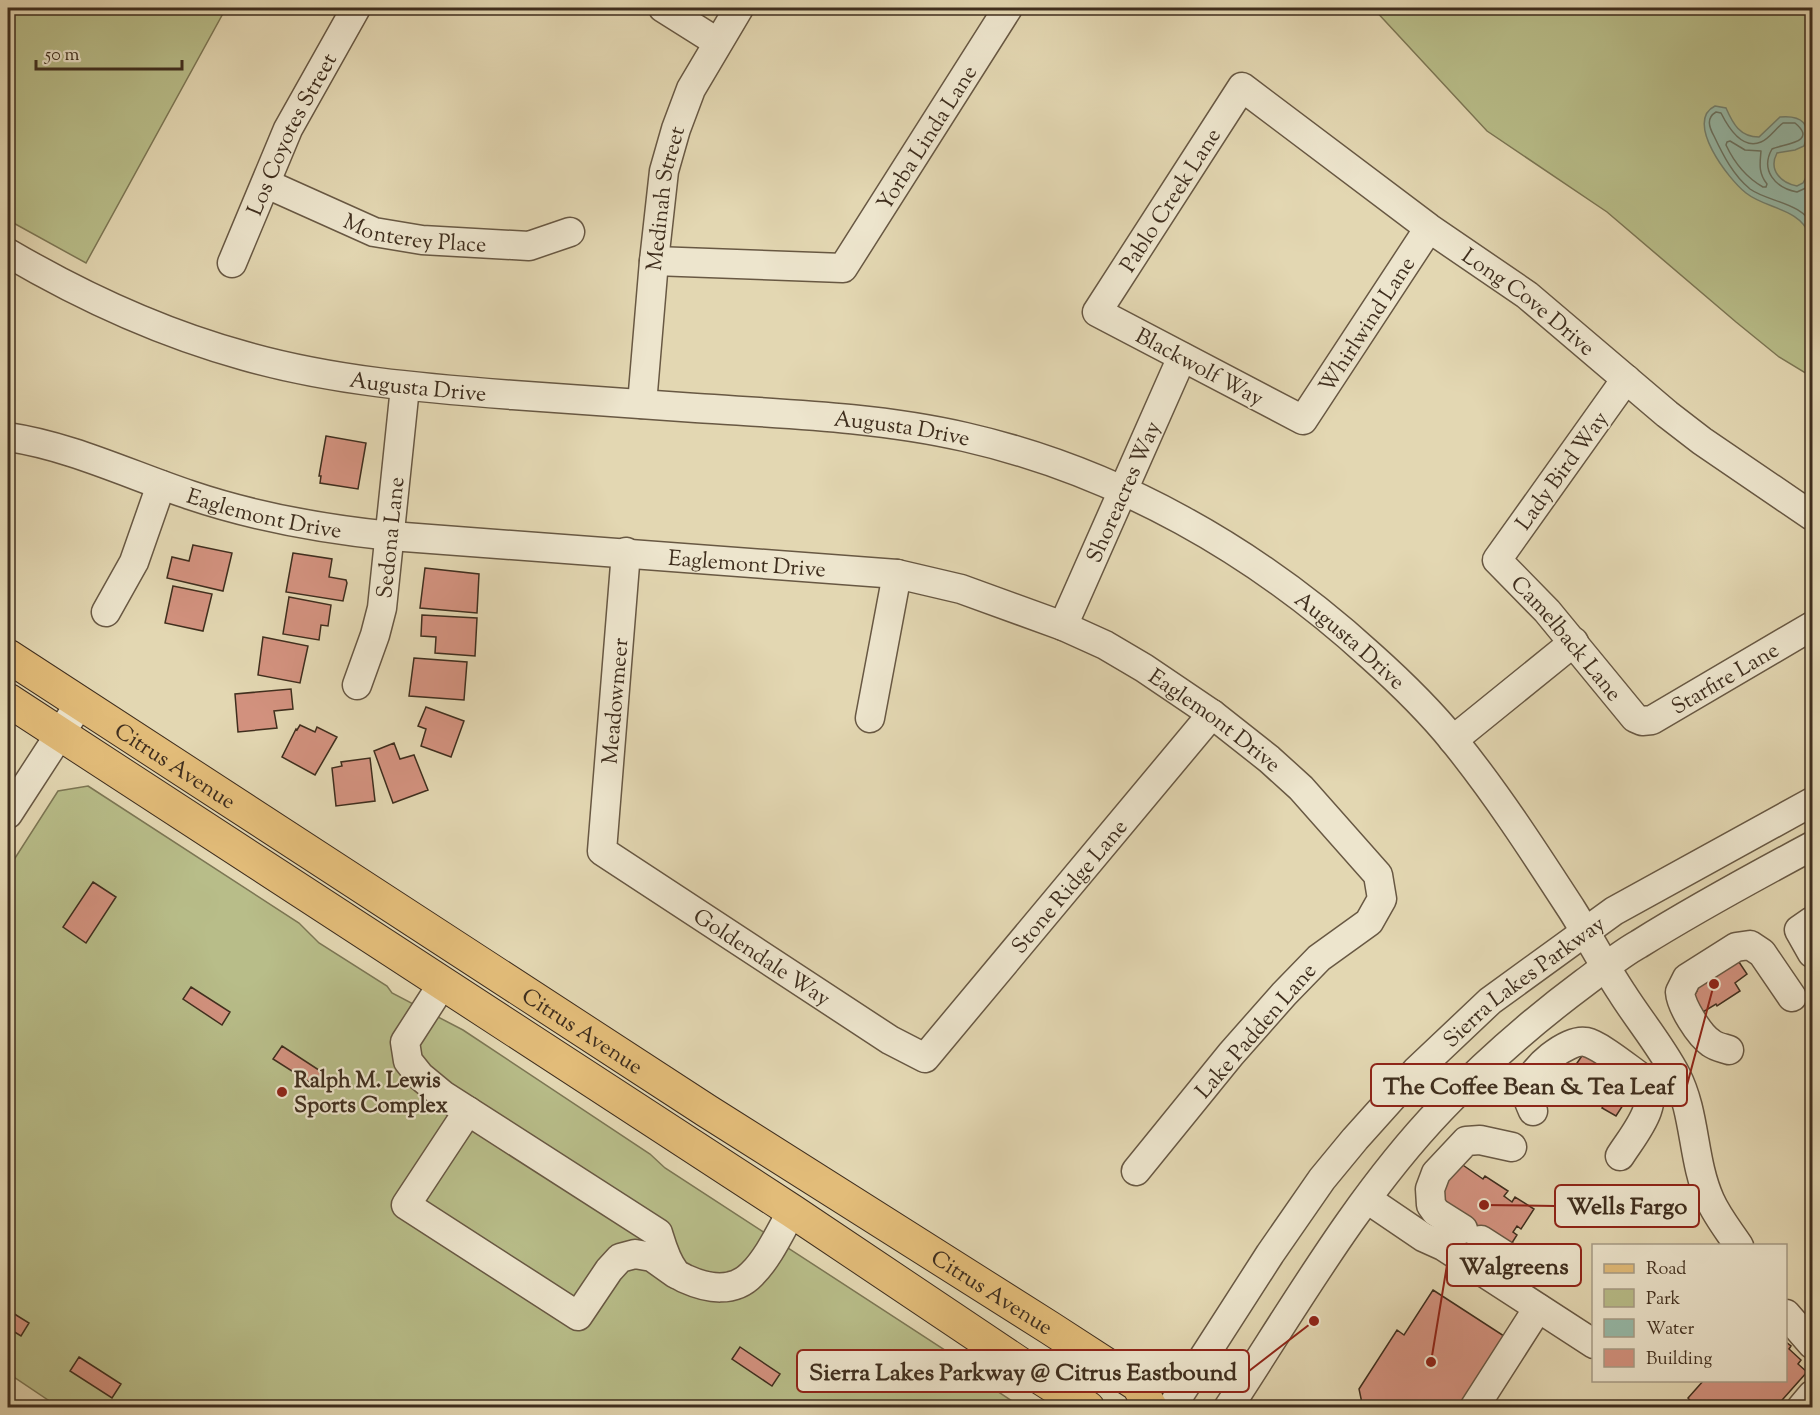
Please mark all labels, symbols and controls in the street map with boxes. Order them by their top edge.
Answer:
scale bar [36,33,182,71]
text: 50 m [44,43,80,69]
street label: Los Coyotes Street [240,48,347,221]
street label: Yorba Linda Lane [870,60,987,218]
street label: Medinah Street [640,123,695,273]
street label: Pablo Creek Lane [1114,123,1230,280]
street label: Monterey Place [337,207,487,263]
street label: Long Cove Drive [1454,242,1601,365]
street label: Whirlwind Lane [1312,251,1425,400]
street label: Blackwolf Way [1129,321,1268,416]
street label: Augusta Drive [347,365,487,412]
street label: Augusta Drive [832,405,973,457]
street label: Lady Bird Way [1509,406,1618,538]
street label: Shoreacres Way [1080,417,1171,569]
street label: Sedona Lane [370,475,415,600]
street label: Eaglemont Drive [182,482,343,549]
street label: Eaglemont Drive [667,544,827,588]
street label: Camelback Lane [1502,570,1628,709]
street label: Augusta Drive [1287,585,1411,699]
street label: Starfire Lane [1666,636,1786,724]
street label: Meadowmeer [596,637,638,766]
street label: Eaglemont Drive [1141,662,1287,781]
street label: Citrus Avenue [107,716,241,819]
street label: Stone Ridge Lane [1005,814,1137,962]
street label: Goldendale Way [686,902,836,1016]
street label: Sierra Lakes Parkway [1437,909,1613,1056]
street label: Lake Padden Lane [1189,957,1325,1107]
street label: Citrus Avenue [514,981,648,1084]
callout: The Coffee Bean & Tea Leaf [1371,1064,1687,1106]
place label: Ralph M. Lewis Sports Complex [294,1066,448,1123]
text: The Coffee Bean & Tea Leaf [1383,1071,1677,1105]
marker: Ralph M. Lewis Sports Complex [275,1085,289,1099]
callout: Wells Fargo [1555,1185,1699,1227]
text: Wells Fargo [1567,1191,1687,1225]
street label: Citrus Avenue [924,1244,1058,1345]
callout: Walgreens [1447,1244,1581,1286]
legend [1592,1244,1787,1382]
text: Walgreens [1459,1251,1569,1285]
text: Road [1646,1257,1686,1283]
text: Park [1646,1287,1681,1313]
text: Water [1646,1317,1695,1343]
text: Building [1646,1347,1712,1373]
callout: Sierra Lakes Parkway @ Citrus Eastbound [797,1350,1249,1392]
text: Sierra Lakes Parkway @ Citrus Eastbound [809,1357,1237,1391]

